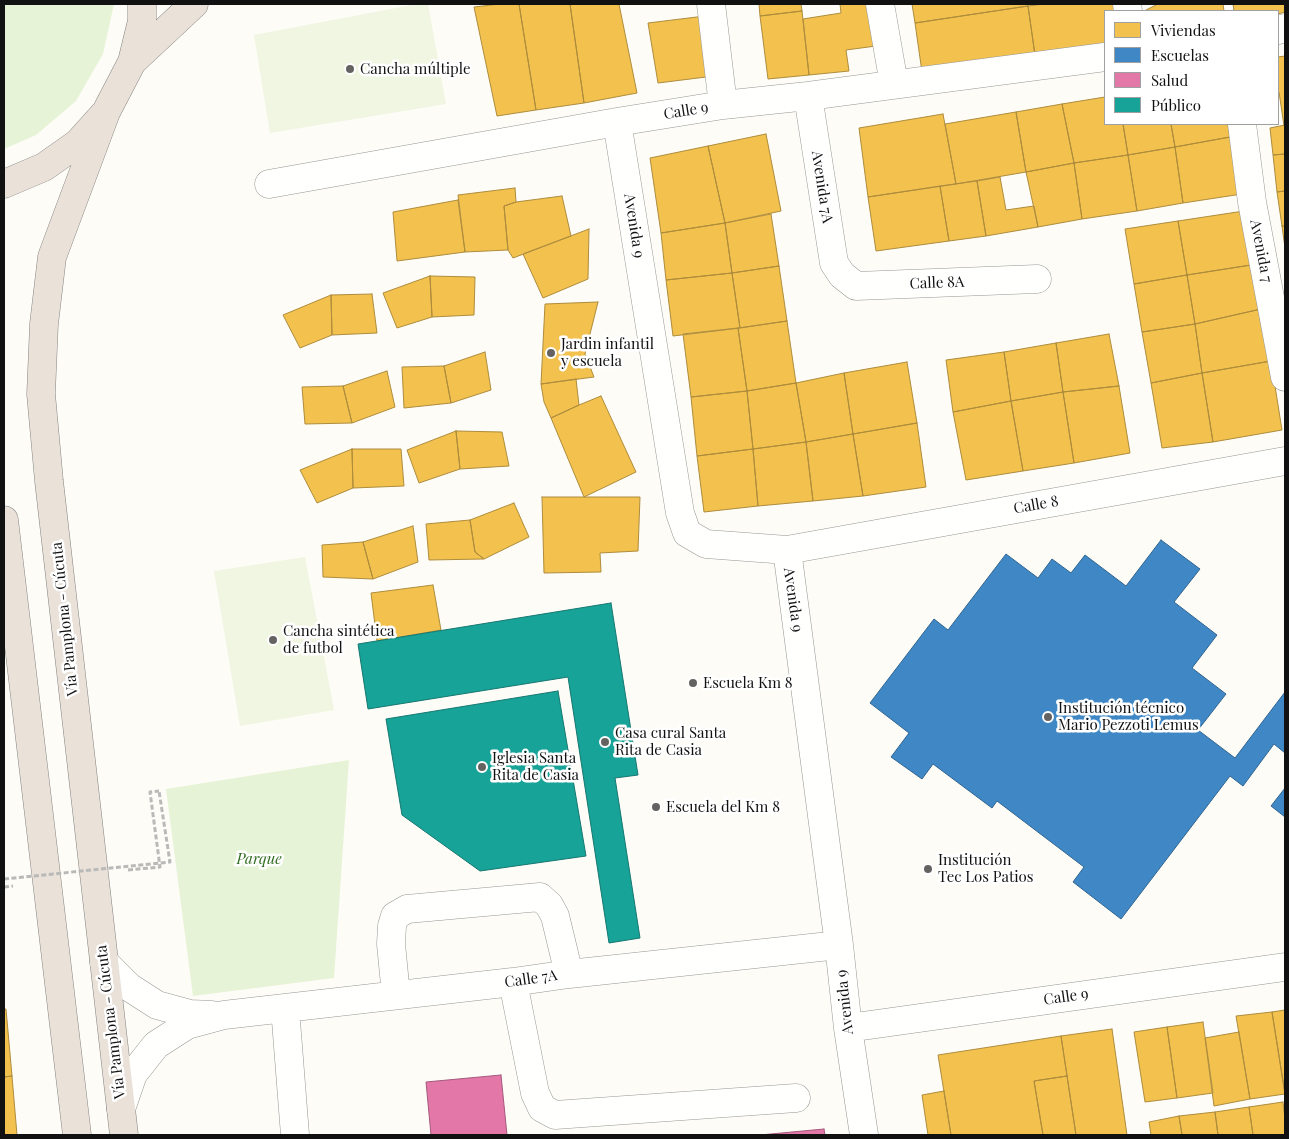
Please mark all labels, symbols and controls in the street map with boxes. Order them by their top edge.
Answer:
legend [1104,10,1279,125]
text: Viviendas [1151,20,1216,40]
text: Escuelas [1151,45,1209,65]
place label: Cancha múltiple [360,60,471,78]
marker: Cancha múltiple [344,63,356,75]
text: Salud [1151,70,1188,90]
text: Público [1151,95,1201,115]
street label: Calle 9 [662,99,710,123]
street label: Avenida 7A [807,150,837,224]
street label: Avenida 9 [620,192,648,260]
street label: Avenida 7 [1246,218,1276,284]
street label: Calle 8A [909,273,965,293]
place label: Jardin infantil y escuela [561,335,654,370]
marker: Jardin infantil y escuela [545,347,557,359]
street label: Calle 8 [1012,492,1060,518]
street label: Vía Pamplona - Cúcuta [48,541,82,697]
street label: Avenida 9 [780,566,806,634]
place label: Cancha sintética de futbol [283,622,394,657]
marker: Cancha sintética de futbol [267,634,279,646]
place label: Escuela Km 8 [703,674,793,692]
marker: Escuela Km 8 [687,677,699,689]
place label: Institución técnico Mario Pezzoti Lemus [1058,699,1199,734]
marker: Institución técnico Mario Pezzoti Lemus [1042,711,1054,723]
place label: Casa cural Santa Rita de Casia [615,724,726,759]
marker: Casa cural Santa Rita de Casia [599,736,611,748]
place label: Iglesia Santa Rita de Casia [492,749,579,784]
marker: Iglesia Santa Rita de Casia [476,761,488,773]
place label: Escuela del Km 8 [666,798,780,816]
marker: Escuela del Km 8 [650,801,662,813]
park label: Parque [236,850,282,868]
place label: Institución Tec Los Patios [938,851,1034,886]
marker: Institución Tec Los Patios [922,863,934,875]
street label: Vía Pamplona - Cúcuta [93,944,129,1100]
street label: Calle 7A [503,966,559,992]
street label: Avenida 9 [833,969,857,1035]
street label: Calle 9 [1042,985,1090,1009]

